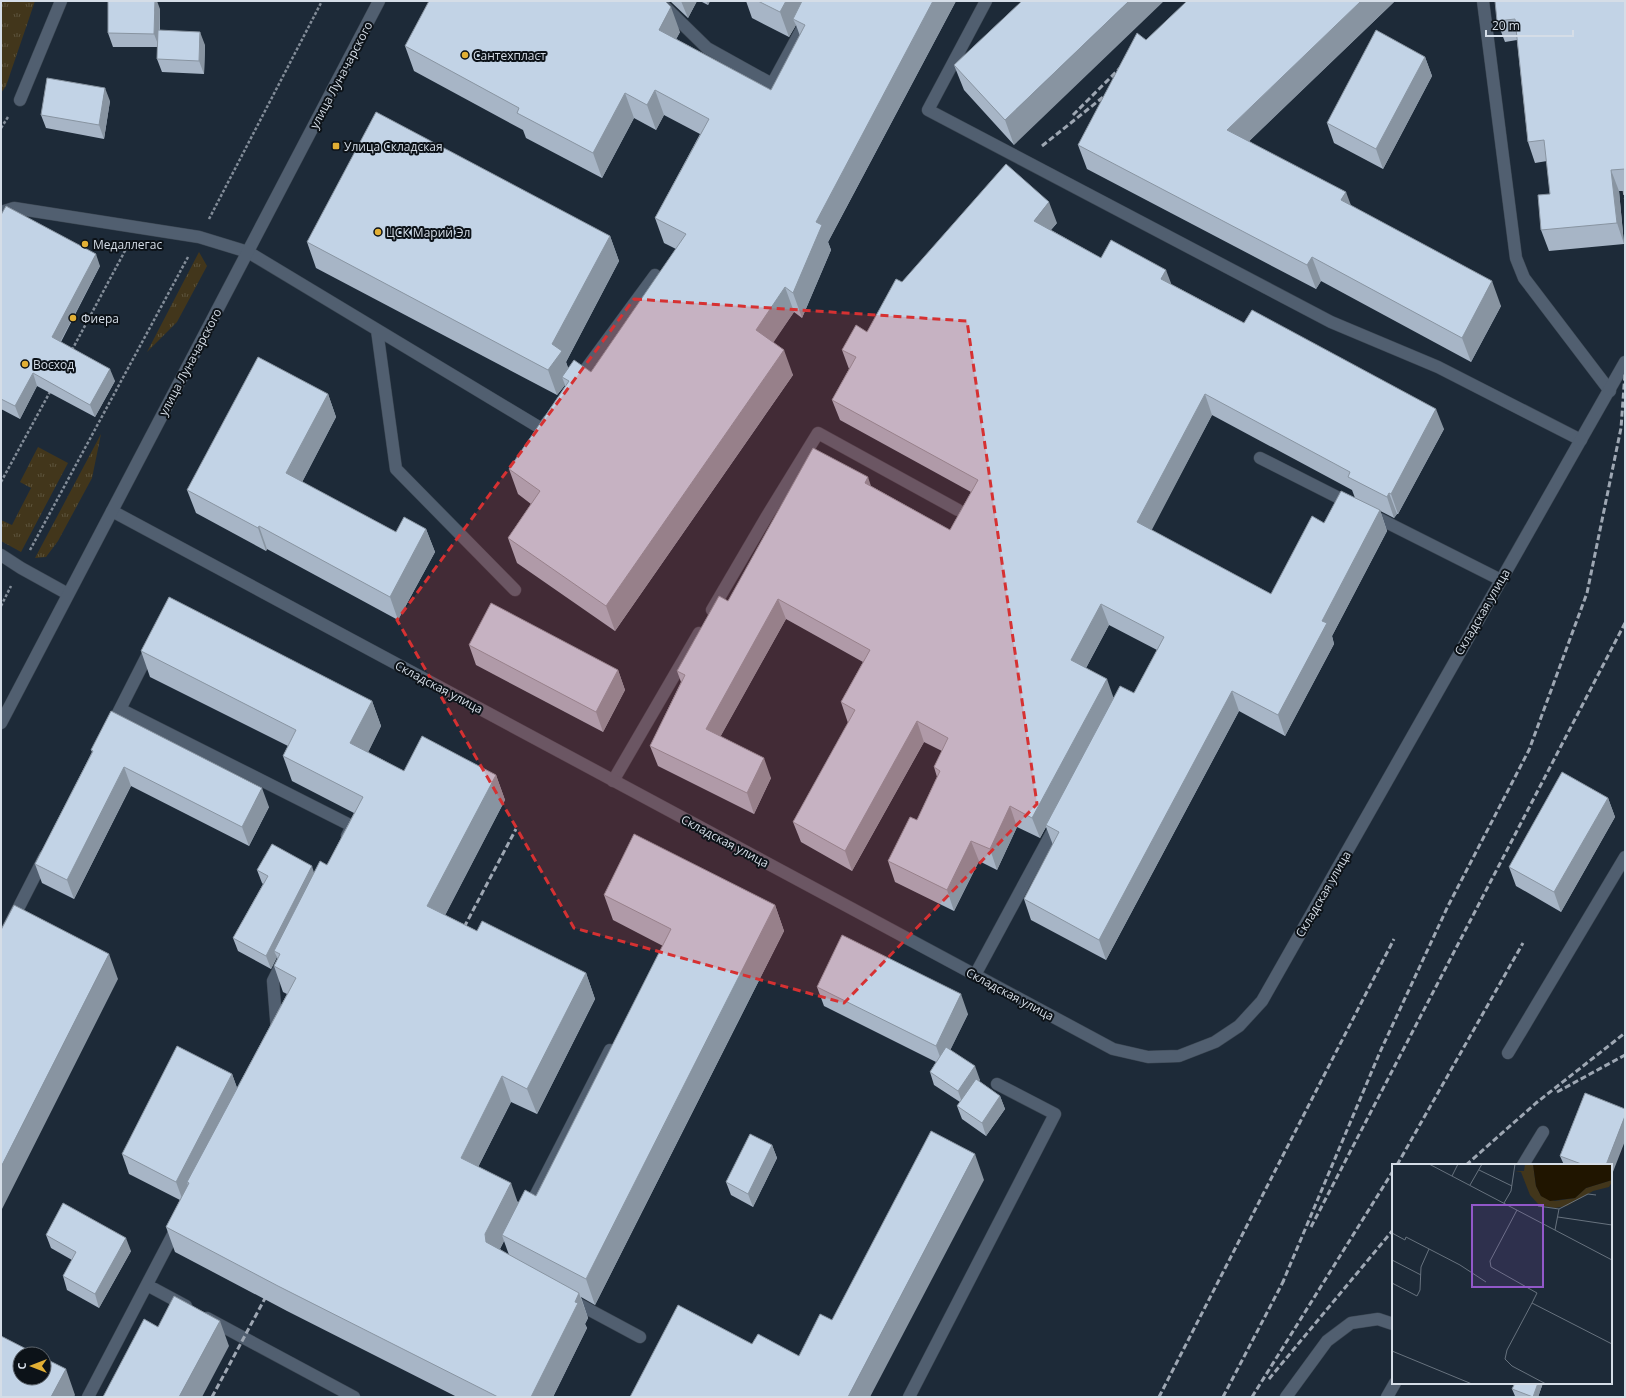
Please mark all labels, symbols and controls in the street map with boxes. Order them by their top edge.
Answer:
scale bar [1486,12,1573,38]
text: 20 m [1492,17,1520,34]
street label: улица Луначарского [305,18,377,132]
place label: Сантехпласт [473,47,546,64]
marker: Сантехпласт [460,50,470,60]
place label: Улица Складская [344,138,443,155]
marker: Улица Складская [331,141,341,151]
place label: ЦСК Марий Эл [386,224,470,241]
marker: ЦСК Марий Эл [373,227,383,237]
place label: Медаллегас [93,236,162,253]
marker: Медаллегас [80,239,90,249]
street label: улица Луначарского [154,305,226,419]
place label: Фиера [81,310,119,327]
marker: Фиера [68,313,78,323]
place label: Восход [33,356,74,373]
marker: Восход [20,359,30,369]
street label: Складская улица [1450,566,1514,658]
street label: Складская улица [392,657,486,717]
street label: Складская улица [678,811,772,871]
street label: Складская улица [1291,848,1355,940]
street label: Складская улица [963,964,1057,1024]
inset map [1392,1164,1612,1384]
north arrow [12,1346,52,1386]
text: С [14,1362,29,1370]

